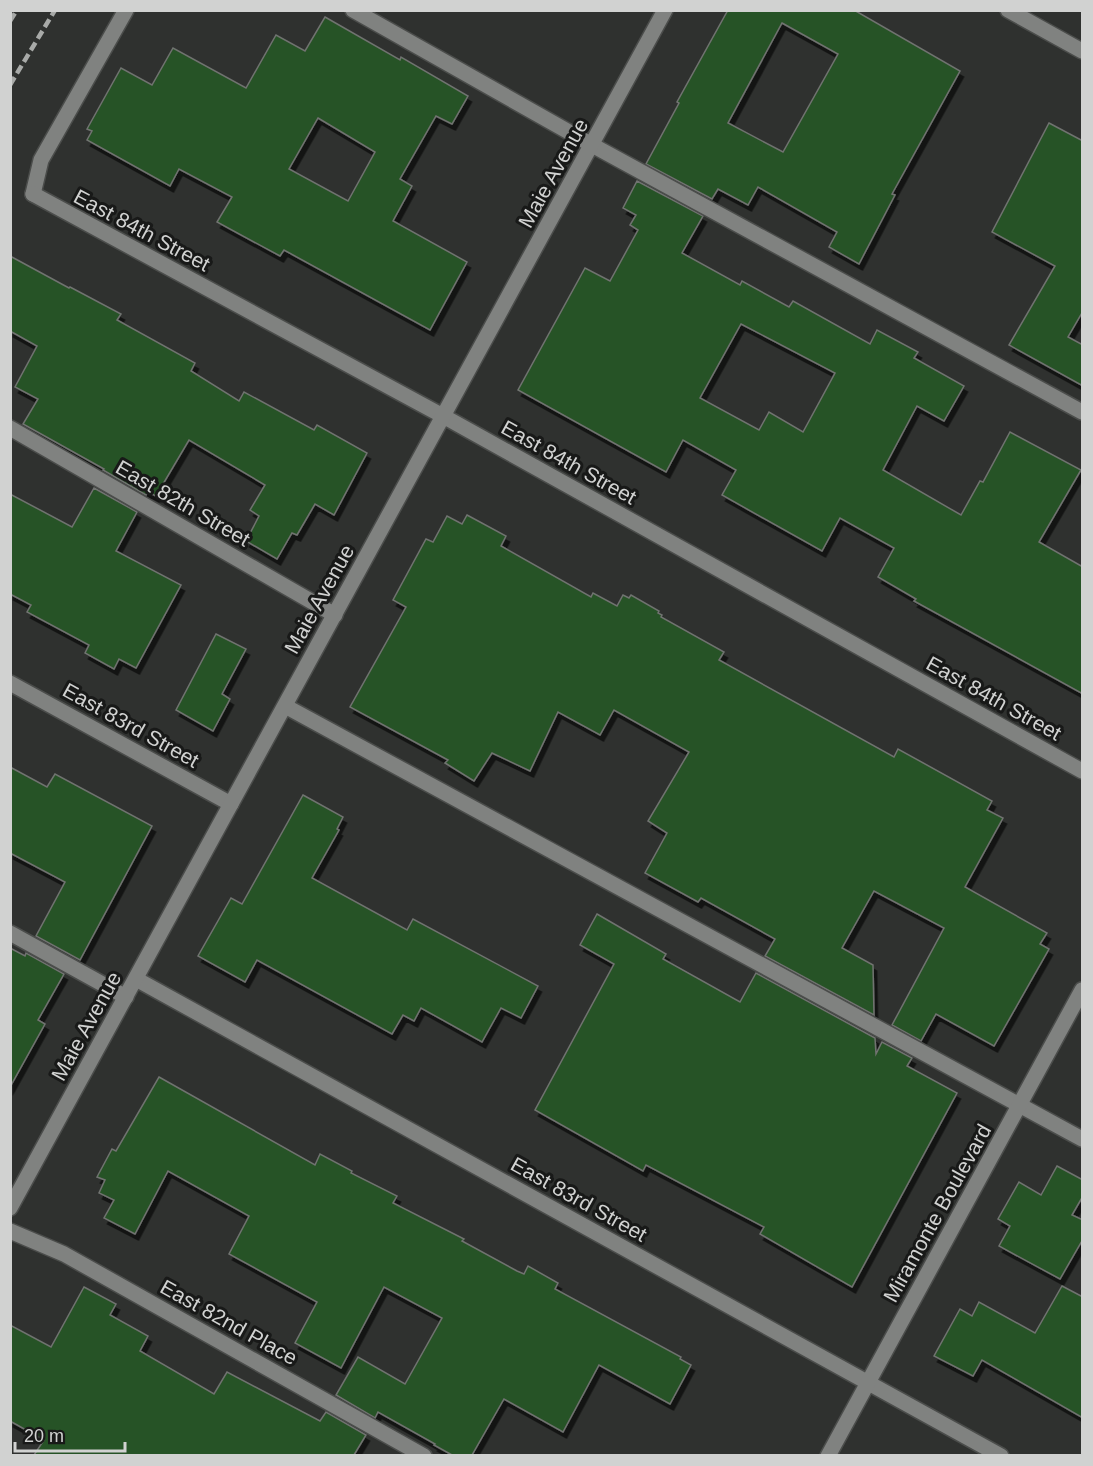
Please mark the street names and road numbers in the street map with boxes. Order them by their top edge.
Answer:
street label: Maie Avenue [514,114,592,232]
street label: East 84th Street [70,184,214,276]
street label: East 84th Street [498,415,641,509]
street label: East 82th Street [112,455,254,551]
street label: Maie Avenue [280,540,358,658]
street label: East 84th Street [923,651,1066,745]
street label: East 83rd Street [59,678,203,772]
street label: Maie Avenue [47,967,125,1085]
street label: Miramonte Boulevard [879,1120,995,1306]
street label: East 83rd Street [507,1152,651,1246]
street label: East 82nd Place [157,1275,301,1369]

